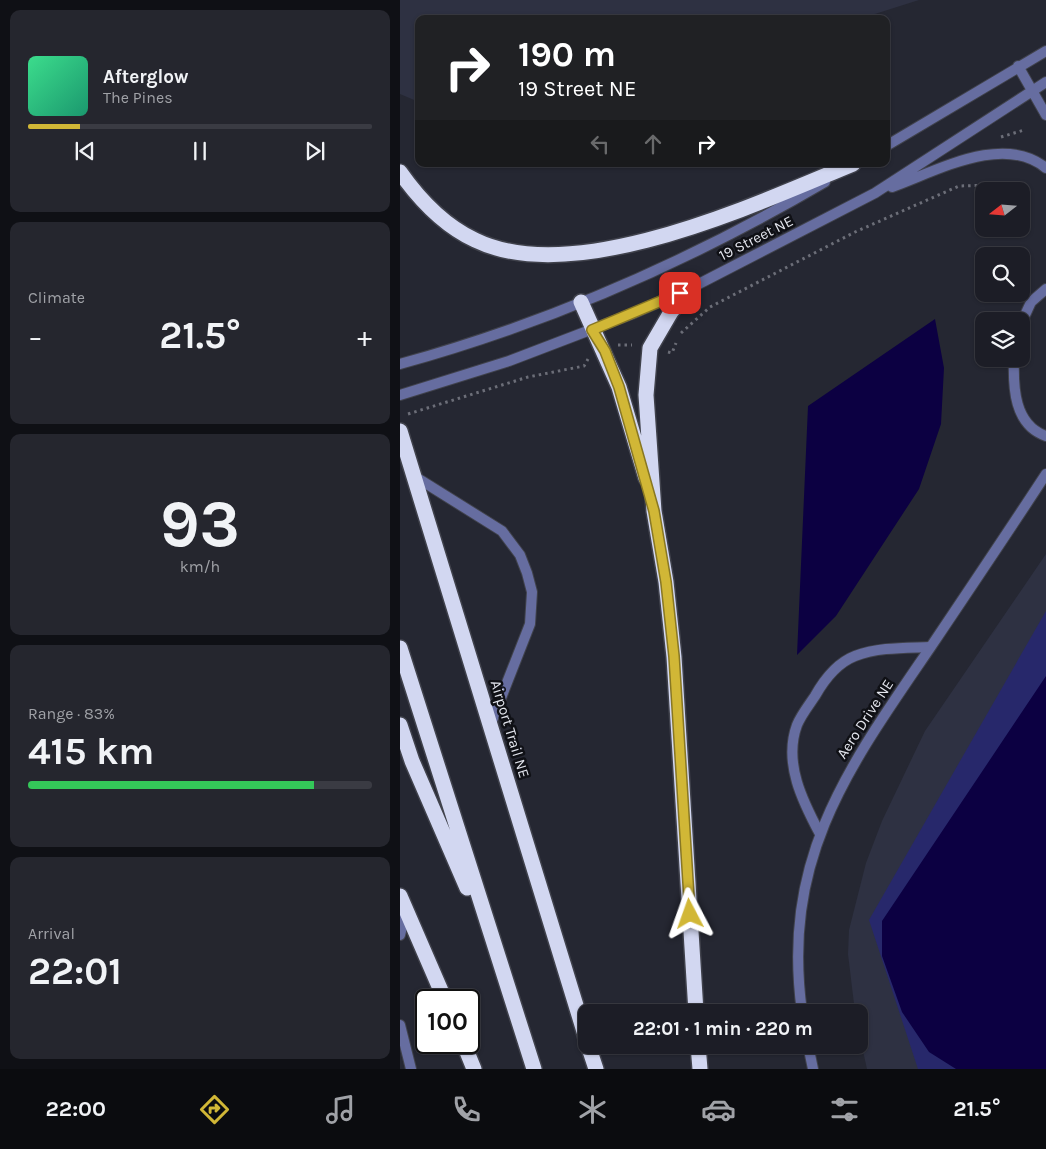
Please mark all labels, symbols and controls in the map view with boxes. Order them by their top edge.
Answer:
text: 190 m [518,34,616,75]
icon: right [435,35,500,100]
text: Afterglow [103,66,189,88]
text: 19 Street NE [518,76,636,102]
text: The Pines [103,88,173,107]
icon: left [586,130,614,158]
icon: ahead [639,130,667,158]
icon: right [692,130,720,158]
icon: previous [71,137,99,165]
icon: pause [186,137,214,165]
icon: next [301,137,329,165]
north arrow [975,182,1030,238]
map controls [975,182,1030,367]
street label: 19 Street NE [716,212,796,264]
button: search [975,247,1030,302]
pin [659,272,701,314]
icon: arrive [666,279,694,307]
text: Climate [28,288,85,307]
button: layers [975,312,1030,367]
text: 21.5° [159,313,241,358]
text: − [28,320,43,353]
text: + [357,320,372,353]
text: 93 [160,486,240,562]
text: km/h [180,557,220,576]
street label: Aero Drive NE [833,676,897,762]
street label: Airport Trail NE [487,678,533,780]
text: Range · 83% [28,704,115,723]
text: 415 km [28,729,154,774]
position arrow [663,887,715,939]
text: Arrival [28,924,75,943]
text: 22:01 [28,949,122,994]
speed limit sign: 100 [415,989,480,1054]
text: 22:01 · 1 min · 220 m [633,1018,813,1040]
icon: directions [197,1092,232,1127]
icon: music [323,1092,358,1127]
icon: phone [449,1092,484,1127]
icon: climate [575,1092,610,1127]
icon: car [701,1092,736,1127]
icon: filters [827,1092,862,1127]
text: 22:00 [46,1096,106,1122]
text: 21.5° [953,1096,1000,1122]

